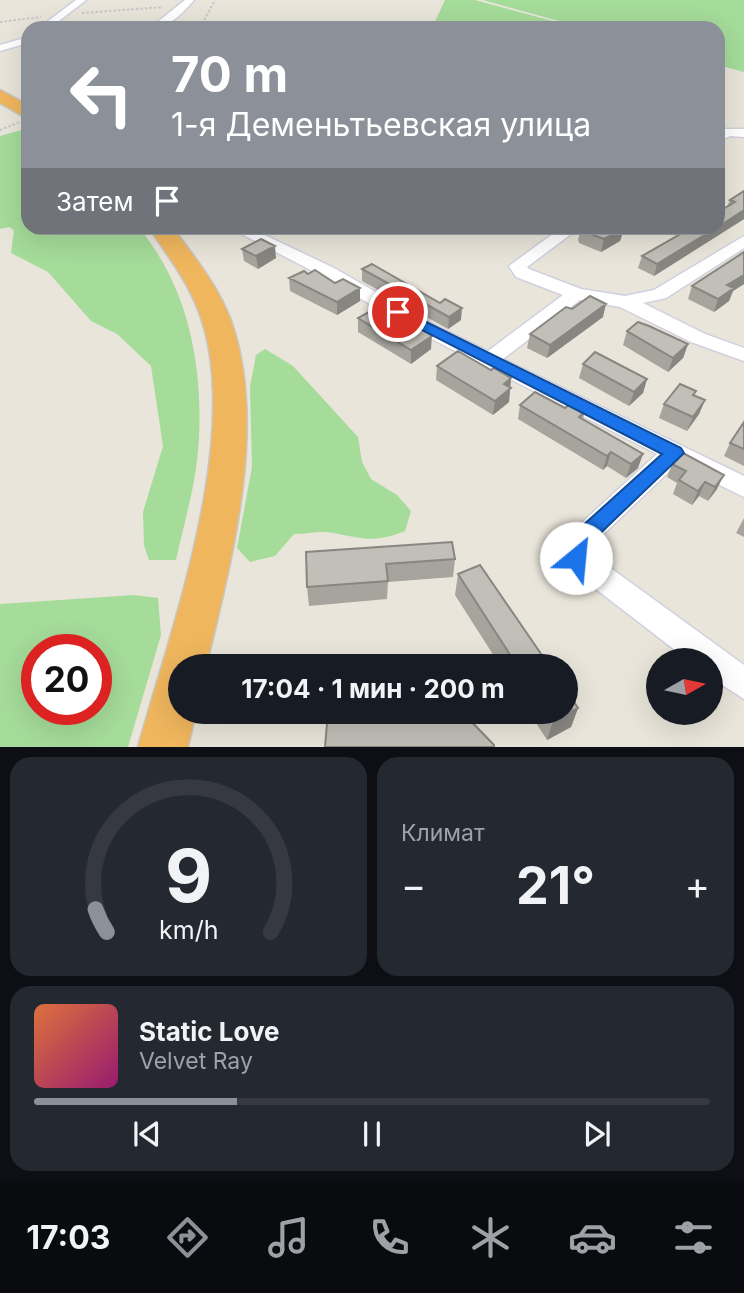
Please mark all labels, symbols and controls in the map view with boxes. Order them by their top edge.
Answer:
text: 70 m [171,45,288,104]
icon: left [56,49,147,140]
text: 1-я Деменьтьевская улица [171,105,591,144]
icon: arrive [148,182,186,220]
text: Затем [56,186,134,217]
pin [368,282,428,342]
icon: arrive [379,293,417,331]
position arrow [539,521,613,595]
speed limit sign: 20 [21,634,112,725]
north arrow [646,648,723,724]
map controls [646,648,723,725]
text: 17:04 · 1 мин · 200 m [241,673,505,704]
text: Климат [401,819,485,847]
text: 9 [165,832,212,921]
text: 21° [516,854,595,917]
text: − [401,862,426,908]
text: + [685,862,710,908]
text: km/h [159,915,218,945]
text: Static Love [139,1016,280,1047]
text: Velvet Ray [139,1047,253,1075]
icon: previous [128,1115,166,1153]
icon: pause [353,1115,391,1153]
icon: next [578,1115,616,1153]
icon: directions [163,1213,212,1262]
icon: music [264,1213,313,1262]
icon: phone [365,1213,414,1262]
icon: climate [466,1213,515,1262]
icon: car [568,1213,617,1262]
icon: filters [669,1213,718,1262]
text: 17:03 [26,1218,110,1257]

